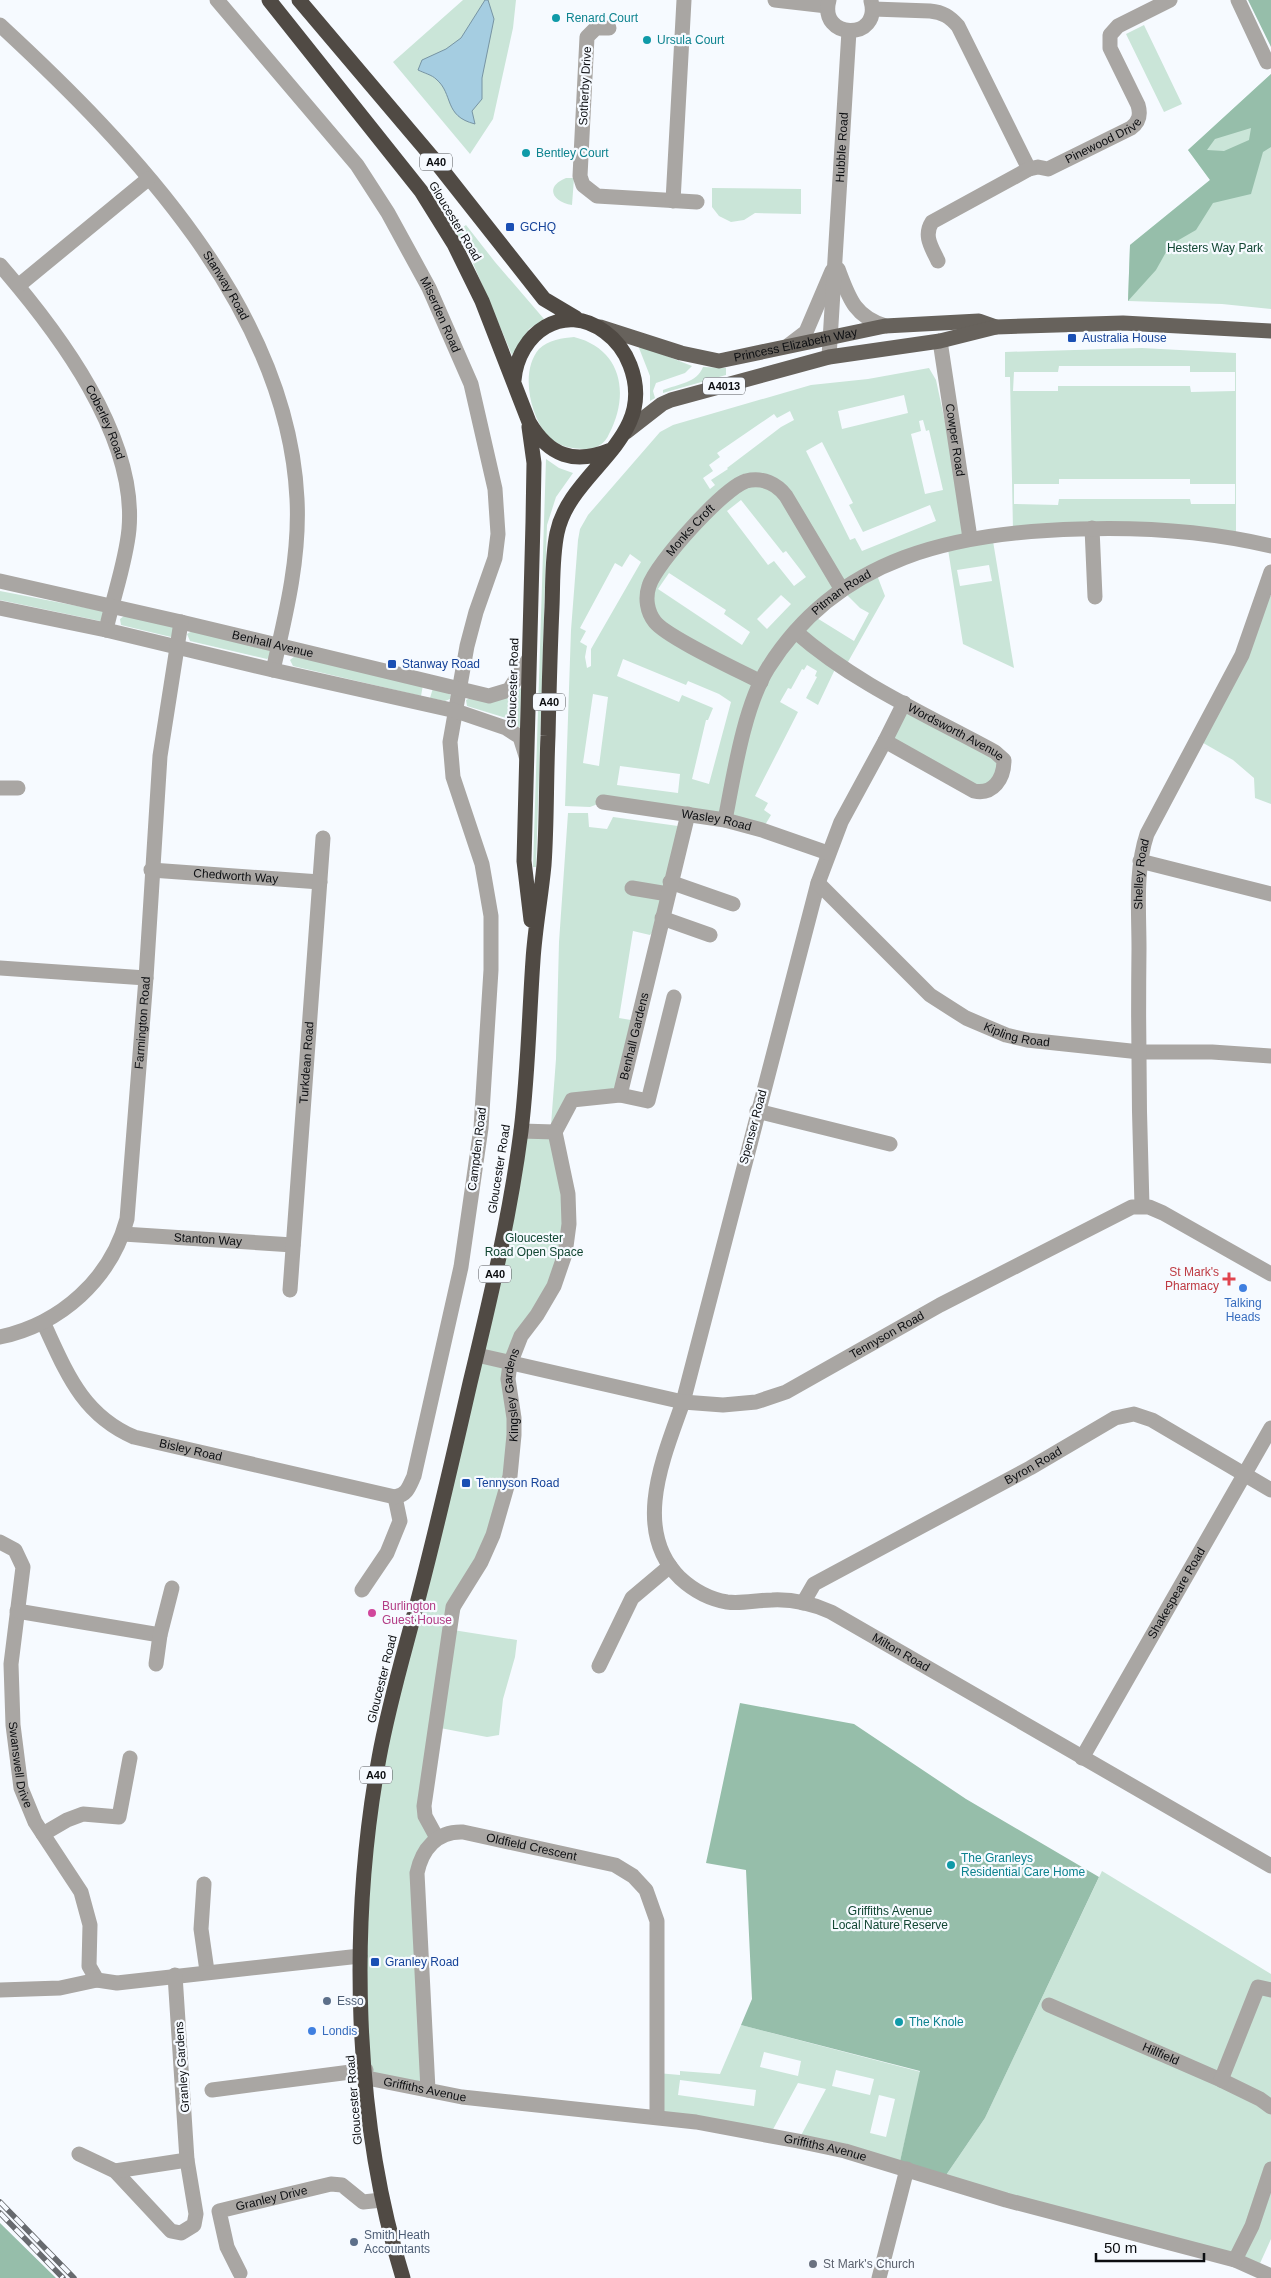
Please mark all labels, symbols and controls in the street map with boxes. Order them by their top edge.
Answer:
place label: Renard Court [566,11,639,25]
marker: Renard Court [550,12,562,24]
place label: Ursula Court [657,33,725,47]
marker: Ursula Court [641,34,653,46]
street label: Sotherby Drive [576,46,594,126]
street label: Hubble Road [833,112,851,183]
street label: Pinewood Drive [1063,115,1145,166]
place label: Bentley Court [536,146,609,160]
marker: Bentley Court [520,147,532,159]
road number: A40 [420,154,452,170]
street label: Gloucester Road [426,179,484,263]
place label: GCHQ [520,220,556,234]
marker: GCHQ [504,221,516,233]
park label: Hesters Way Park [1167,241,1264,255]
street label: Stanway Road [200,248,252,322]
street label: Miserden Road [417,274,463,355]
street label: Princess Elizabeth Way [732,325,858,365]
place label: Australia House [1082,331,1167,345]
marker: Australia House [1066,332,1078,344]
road number: A4013 [703,378,745,394]
street label: Coberley Road [82,382,127,461]
street label: Cowper Road [943,402,968,477]
street label: Monks Croft [663,501,718,559]
street label: Pitman Road [809,567,873,618]
street label: Benhall Avenue [231,628,315,661]
street label: Gloucester Road [504,638,522,728]
place label: Stanway Road [402,657,480,671]
marker: Stanway Road [386,658,398,670]
road number: A40 [533,694,565,710]
street label: Wordsworth Avenue [905,700,1007,764]
street label: Wasley Road [681,807,753,834]
street label: Shelley Road [1131,837,1152,910]
street label: Chedworth Way [193,866,279,886]
street label: Farmington Road [132,976,153,1070]
street label: Benhall Gardens [617,991,652,1081]
street label: Kipling Road [981,1019,1051,1049]
street label: Turkdean Road [297,1021,317,1104]
street label: Spenser Road [736,1088,770,1166]
street label: Campden Road [465,1106,489,1192]
street label: Gloucester Road [485,1123,513,1215]
street label: Stanton Way [173,1230,242,1249]
park label: Gloucester Road Open Space [485,1231,584,1259]
place label: St Mark's Pharmacy [1165,1265,1219,1293]
road number: A40 [479,1266,511,1282]
marker: St Mark's Pharmacy [1223,1273,1235,1285]
marker: Talking Heads [1237,1282,1249,1294]
place label: Talking Heads [1224,1296,1262,1324]
street label: Tennyson Road [847,1308,927,1362]
street label: Kingsley Gardens [501,1346,523,1442]
street label: Bisley Road [158,1436,224,1464]
street label: Byron Road [1002,1444,1064,1487]
place label: Tennyson Road [476,1476,559,1490]
marker: Tennyson Road [460,1477,472,1489]
street label: Shakespeare Road [1145,1545,1208,1641]
place label: Burlington Guest House [382,1599,452,1627]
marker: Burlington Guest House [366,1607,378,1619]
street label: Milton Road [870,1630,932,1674]
street label: Gloucester Road [364,1634,400,1724]
street label: Swanswell Drive [6,1721,36,1810]
road number: A40 [360,1766,392,1784]
street label: Oldfield Crescent [485,1830,579,1864]
place label: The Granleys Residential Care Home [961,1851,1085,1879]
marker: The Granleys Residential Care Home [945,1859,957,1871]
park label: Griffiths Avenue Local Nature Reserve [832,1904,948,1932]
place label: Granley Road [385,1955,459,1969]
marker: Granley Road [369,1956,381,1968]
place label: Esso [337,1994,364,2008]
marker: Esso [321,1995,333,2007]
place label: The Knole [909,2015,964,2029]
marker: The Knole [893,2016,905,2028]
street label: Granley Gardens [172,2021,192,2113]
place label: Londis [322,2024,357,2038]
marker: Londis [306,2025,318,2037]
street label: Hillfield [1140,2040,1181,2068]
street label: Gloucester Road [343,2055,365,2145]
street label: Griffiths Avenue [382,2074,467,2104]
street label: Griffiths Avenue [783,2132,869,2164]
street label: Granley Drive [234,2183,309,2214]
place label: Smith Heath Accountants [364,2228,430,2256]
scale bar [1096,2230,1204,2262]
marker: Smith Heath Accountants [348,2236,360,2248]
text: 50 m [1104,2239,1137,2256]
place label: St Mark's Church [823,2257,915,2271]
marker: St Mark's Church [807,2258,819,2270]

